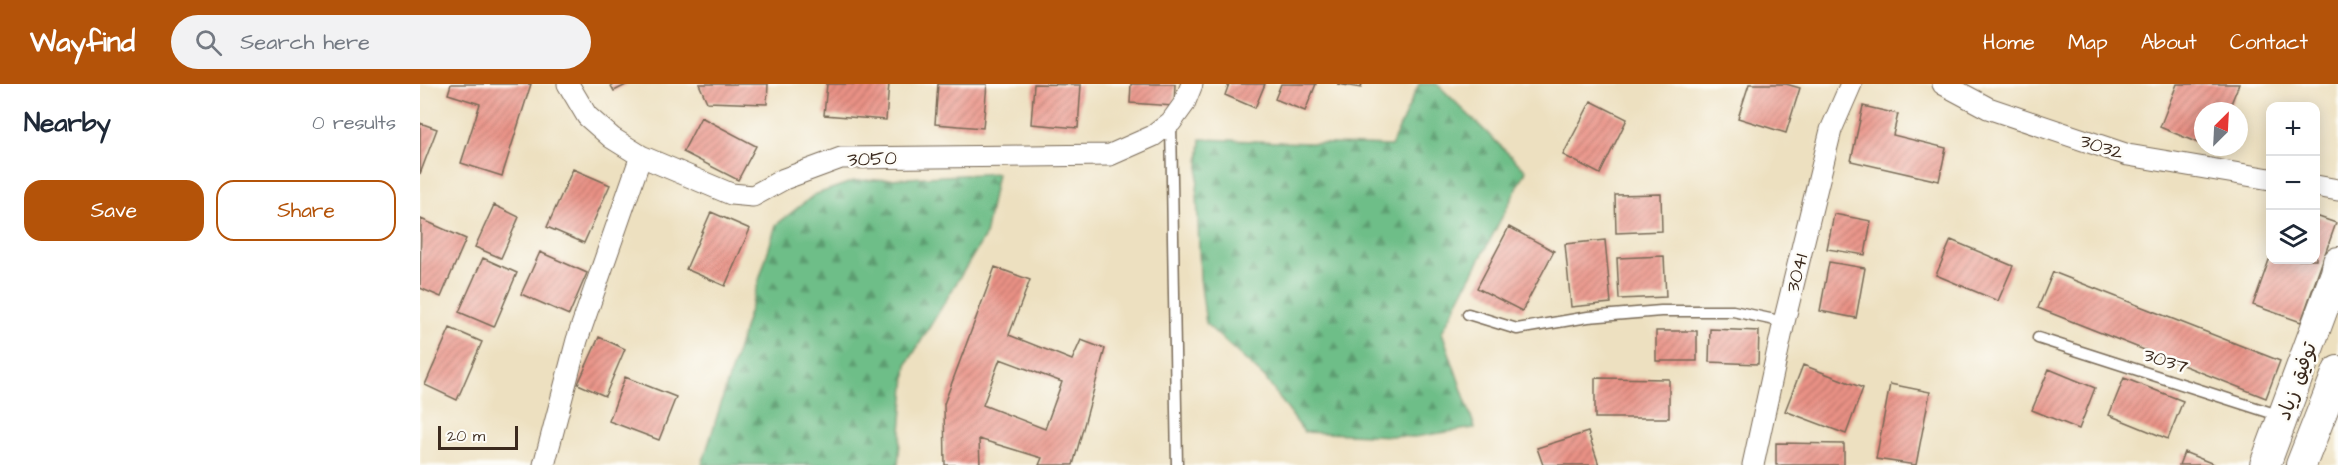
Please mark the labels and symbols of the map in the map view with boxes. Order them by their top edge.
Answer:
north arrow [2194,102,2248,156]
street label: 3032 [2076,127,2128,167]
street label: 3050 [847,144,898,174]
street label: 3041 [1779,251,1815,296]
street label: توفيق زياد [2270,338,2324,424]
street label: 3037 [2140,341,2192,381]
scale bar [438,423,518,450]

